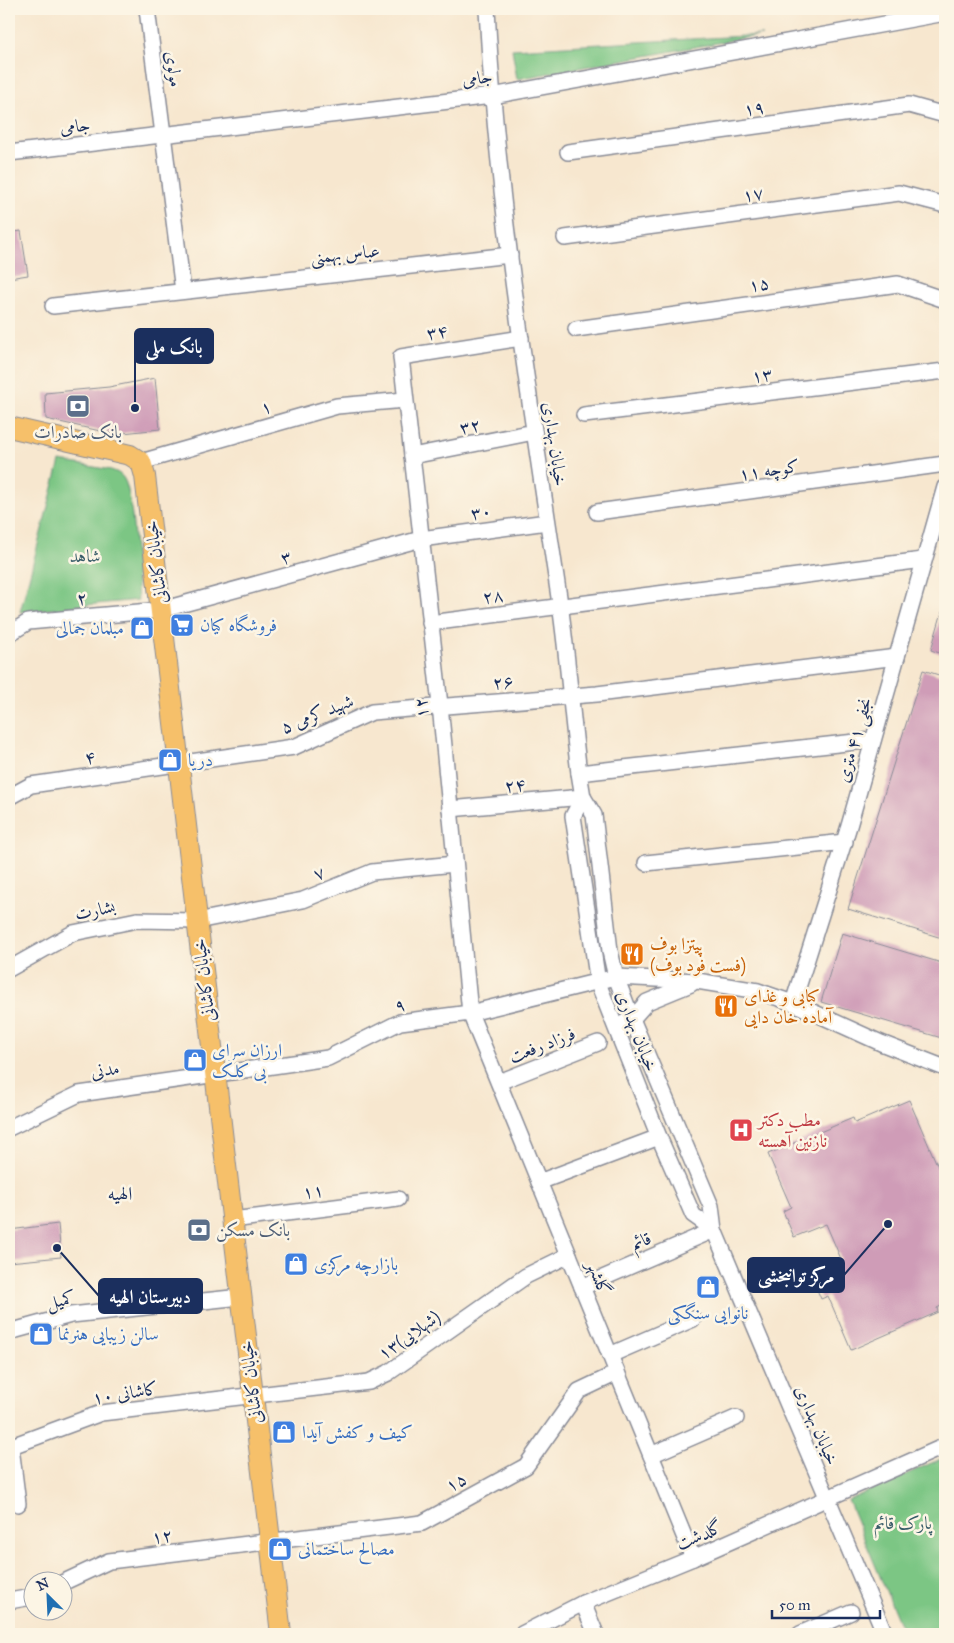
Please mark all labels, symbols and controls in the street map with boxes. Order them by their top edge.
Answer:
street label: مولوی [161,50,187,88]
street label: جامی [460,65,494,91]
street label: ۱۹ [742,96,766,120]
street label: جامی [58,113,92,139]
street label: ۱۷ [741,182,765,206]
street label: عباس بهمنی [309,239,381,271]
street label: ۱۵ [747,272,771,296]
street label: ۳۴ [425,319,449,345]
callout: بانک ملی [135,329,213,363]
text: بانک ملی [144,335,203,362]
street label: ۱۳ [750,363,774,387]
bank icon: بانک صادرات [65,393,91,419]
street label: ۱ [258,395,274,419]
street label: خیابان بهداری [537,400,572,488]
street label: ۳۲ [458,413,482,439]
place label: بانک صادرات [34,421,122,443]
street label: کوچه ۱۱ [737,455,801,487]
street label: ۳۰ [469,500,493,524]
street label: خیابان کاشانی [140,519,172,605]
park label: شاهد [70,545,100,567]
street label: ۳ [278,545,294,569]
street label: ۲۸ [481,584,505,608]
street label: ۲ [76,587,88,609]
supermarket icon: فروشگاه کیان [169,612,195,638]
place label: فروشگاه کیان [200,613,277,637]
shop icon: مبلمان جمالی [129,615,155,641]
place label: مبلمان جمالی [56,617,124,639]
street label: ۲۶ [492,670,514,694]
street label: ۵ شهید کرمی [277,690,357,739]
street label: نجفی ۴۱ متری [831,695,879,786]
street label: ۱۲ [409,696,433,720]
street label: ۴ [83,745,97,769]
shop icon: دریا [157,747,183,773]
place label: دریا [188,749,213,771]
street label: ۲۴ [504,773,526,797]
street label: ۷ [310,861,328,885]
street label: بشارت [73,895,117,925]
place label: پیتزا بوف (فست فود بوف) [650,933,746,977]
street label: خیابان کاشانی [188,937,220,1023]
restaurant icon: پیتزا بوف (فست فود بوف) [619,941,645,967]
place label: کبابی و غذای آماده خان دایی [744,985,834,1029]
street label: خیابان بهداری [611,987,662,1075]
street label: ۹ [392,993,408,1017]
restaurant icon: کبابی و غذای آماده خان دایی [713,993,739,1019]
street label: فرزاد رفعت [506,1022,579,1069]
place label: ارزان سرای بی کلک [212,1039,282,1084]
shop icon: ارزان سرای بی کلک [182,1047,208,1073]
street label: مدنی [89,1057,121,1083]
place label: مطب دکتر نازنین آهسته [756,1109,827,1152]
hospital icon: مطب دکتر نازنین آهسته [728,1117,754,1143]
street label: ۱۱ [301,1179,325,1203]
district label: الهیه [108,1182,132,1205]
bank icon: بانک مسکن [186,1217,212,1243]
place label: بانک مسکن [216,1219,290,1242]
street label: قائم [627,1227,657,1260]
shop icon: بازارچه مرکزی [283,1251,309,1277]
place label: بازارچه مرکزی [314,1253,398,1277]
street label: گلشهر [581,1256,616,1299]
callout: مرکز توانبخشی [748,1258,844,1292]
text: مرکز توانبخشی [758,1264,834,1289]
shop icon: نانوایی سنگکی [695,1274,721,1300]
callout: دبیرستان الهیه [99,1279,202,1313]
text: دبیرستان الهیه [109,1285,191,1308]
street label: کمیل [44,1286,78,1316]
place label: نانوایی سنگکی [668,1301,748,1326]
street label: ۱۳(شهلایی) [374,1306,445,1365]
shop icon: سالن زیبایی هنرنما [28,1321,54,1347]
place label: سالن زیبایی هنرنما [58,1323,159,1346]
street label: خیابان کاشانی [235,1339,267,1425]
street label: کاشانی ۱۰ [90,1377,160,1409]
street label: خیابان بهداری [789,1382,844,1469]
shop icon: کیف و کفش آیدا [271,1419,297,1445]
place label: کیف و کفش آیدا [302,1421,413,1444]
street label: ۱۵ [441,1467,471,1497]
park label: پارک قائم [874,1512,933,1539]
street label: گلدشت [673,1515,725,1555]
street label: ۱۲ [150,1524,174,1548]
shop icon: مصالح ساختمانی [267,1536,293,1562]
place label: مصالح ساختمانی [298,1538,395,1565]
north arrow [22,1570,72,1620]
text: N [34,1574,52,1595]
scale bar [772,1588,879,1620]
text: 50 m [779,1596,811,1614]

